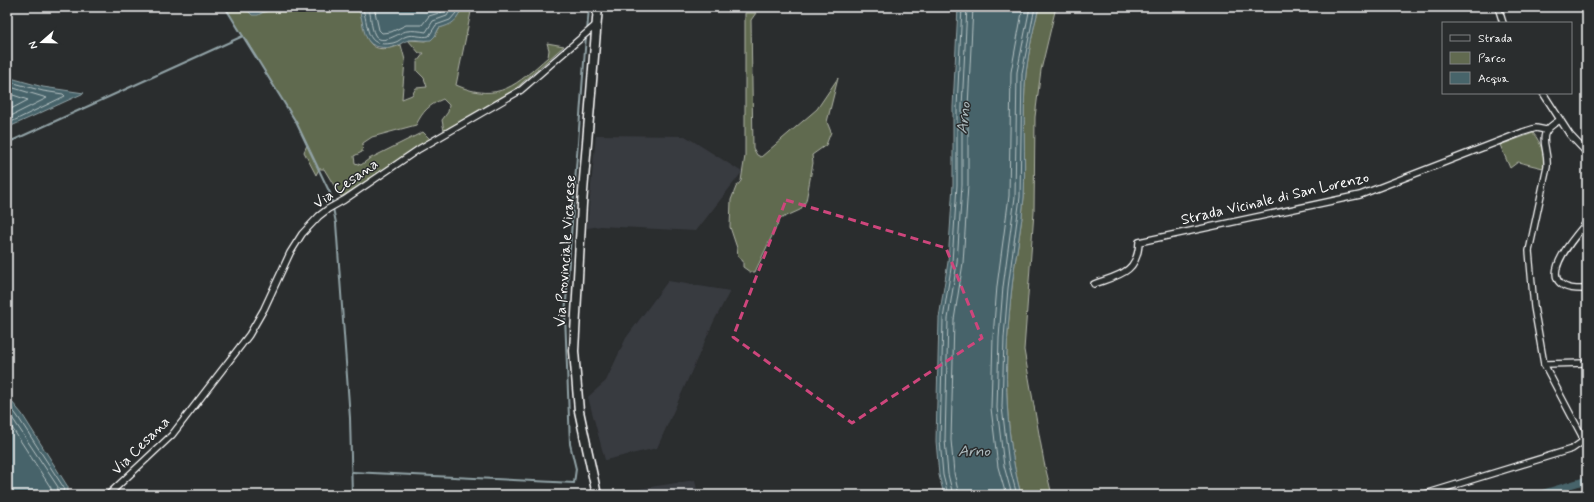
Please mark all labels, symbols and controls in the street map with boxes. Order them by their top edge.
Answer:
north arrow [22,22,62,62]
legend [1442,22,1572,94]
text: Strada [1478,31,1512,47]
text: N [26,39,41,51]
text: Parco [1478,51,1506,67]
text: Acqua [1478,71,1509,87]
water label: Arno [952,100,976,135]
street label: Via Cesana [309,154,383,214]
street label: Strada Vicinale di San Lorenzo [1179,168,1371,230]
street label: Via Provinciale Vicarese [551,174,581,328]
street label: Via Cesana [107,412,175,480]
water label: Arno [958,441,990,462]

